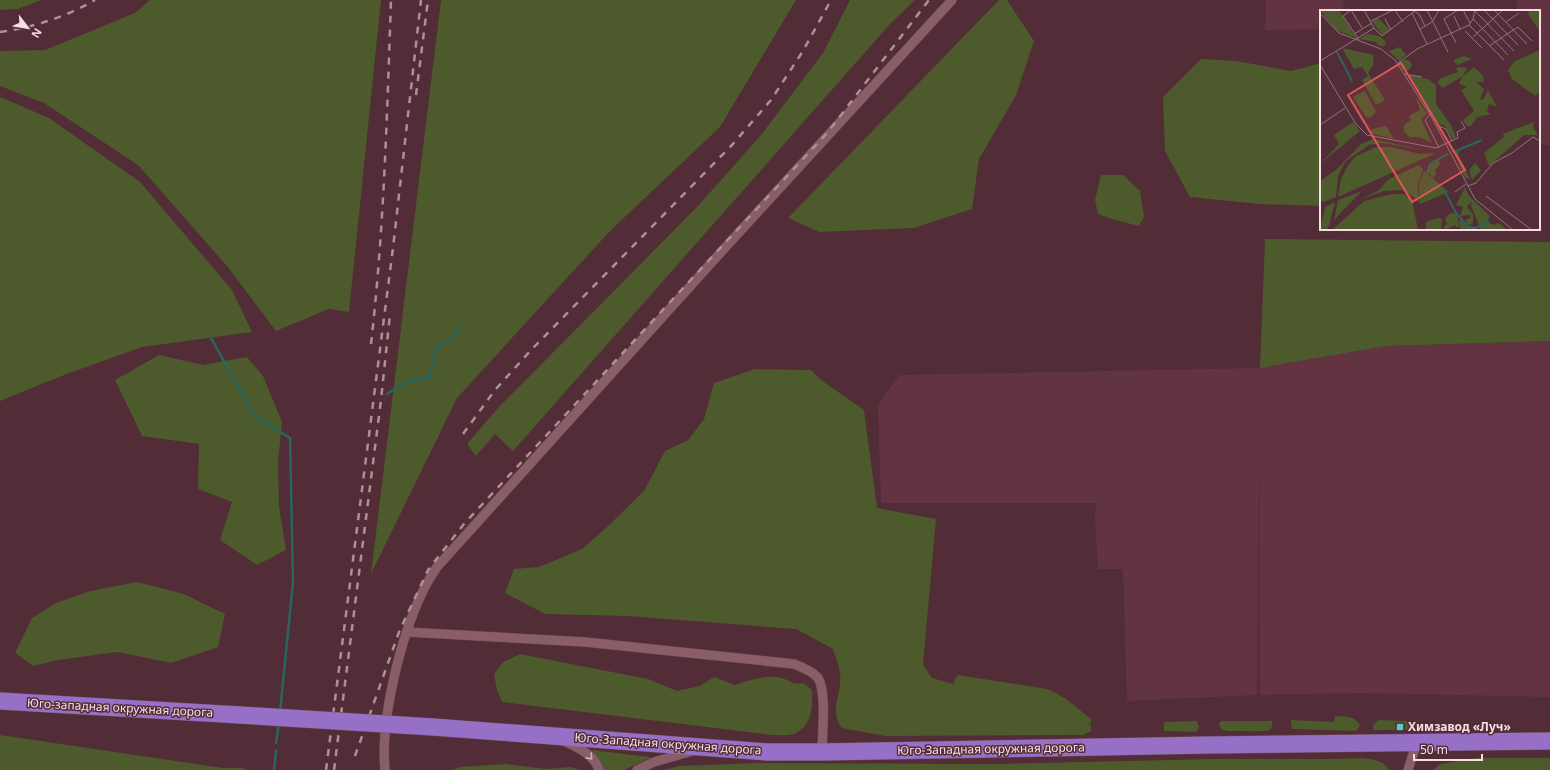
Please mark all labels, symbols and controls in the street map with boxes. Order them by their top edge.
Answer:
north arrow [8,8,48,48]
inset map [1320,10,1540,230]
text: N [28,26,46,41]
street label: Юго-западная окружная дорога [26,694,214,721]
place label: Химзавод «Луч» [1408,718,1511,735]
marker: Химзавод «Луч» [1395,722,1405,732]
street label: Юго-Западная окружная дорога [574,728,762,759]
scale bar [1414,736,1482,762]
street label: Юго-Западная окружная дорога [897,738,1085,759]
text: 50 m [1420,741,1448,758]
one-way arrow [585,752,593,760]

